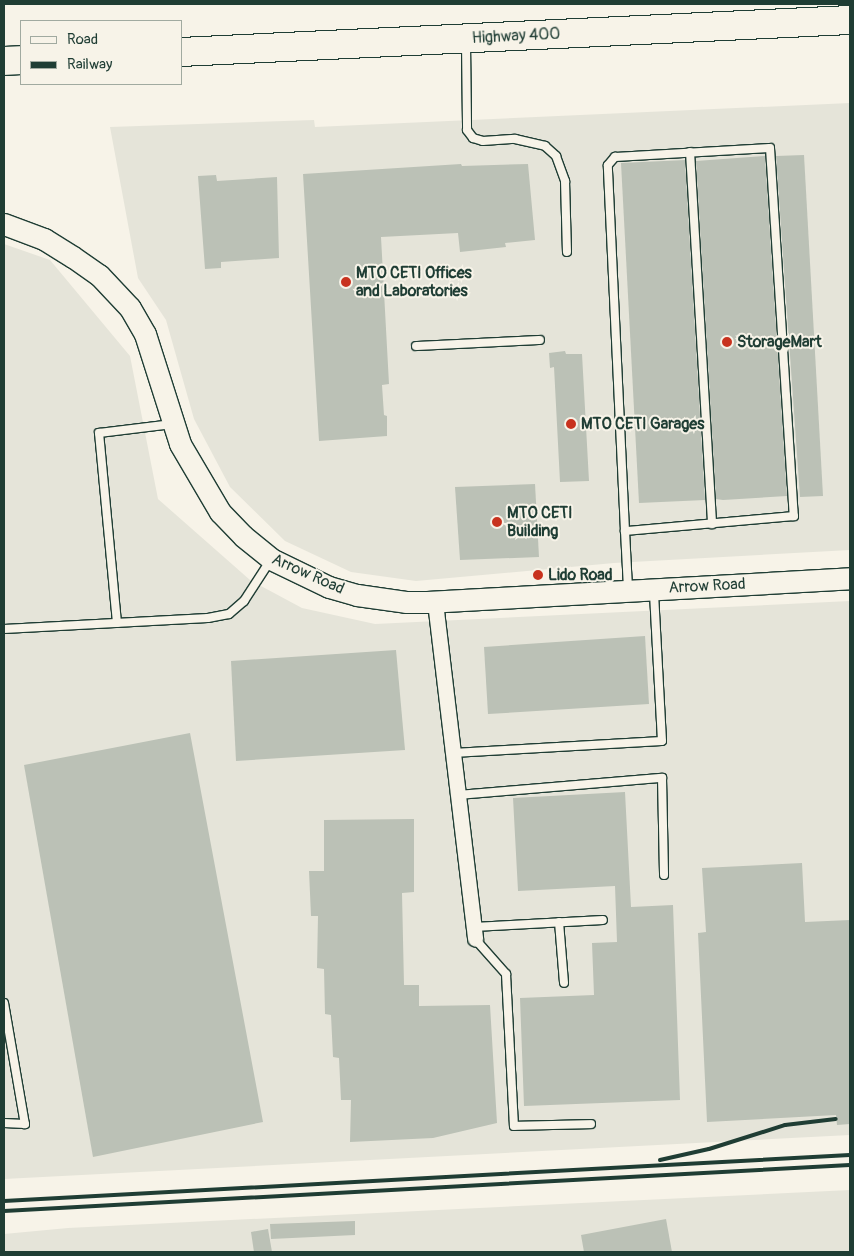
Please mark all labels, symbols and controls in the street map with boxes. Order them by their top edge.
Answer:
legend [20,20,182,85]
street label: Highway 400 [471,24,561,48]
text: Road [67,30,98,49]
text: Railway [67,55,112,74]
place label: MTO CETI Offices and Laboratories [356,263,472,301]
marker: MTO CETI Offices and Laboratories [340,276,352,288]
place label: StorageMart [737,332,822,352]
marker: StorageMart [721,336,733,348]
place label: MTO CETI Garages [581,414,704,434]
marker: MTO CETI Garages [565,418,577,430]
place label: MTO CETI Building [507,503,573,541]
marker: MTO CETI Building [491,516,503,528]
street label: Arrow Road [269,550,347,598]
place label: Lido Road [548,565,613,585]
marker: Lido Road [532,569,544,581]
street label: Arrow Road [668,574,746,598]

